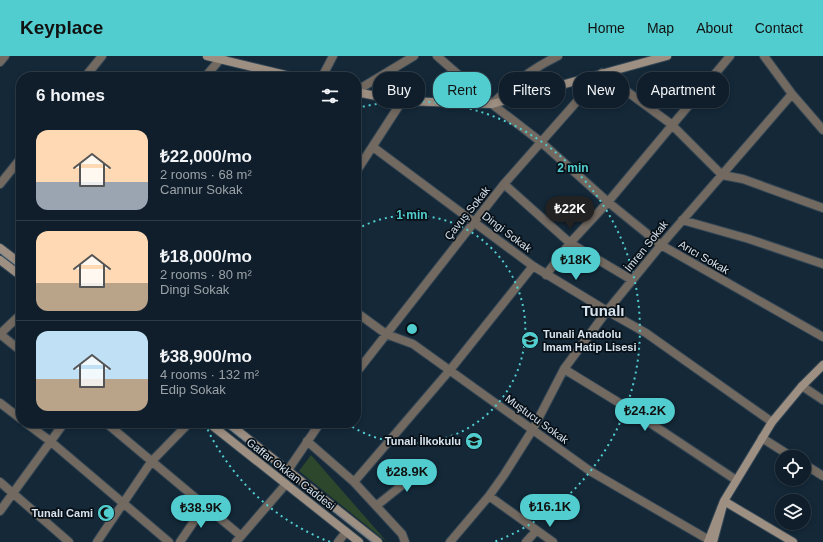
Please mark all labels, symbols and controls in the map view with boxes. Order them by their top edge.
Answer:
text: Keyplace [20,17,103,38]
text: Home [588,20,625,36]
text: Map [647,20,674,36]
text: About [696,20,733,36]
text: Contact [755,20,803,36]
chip: Buy [373,72,425,108]
chip: Rent [433,72,491,108]
chip: Filters [499,72,565,108]
chip: New [573,72,629,108]
chip: Apartment [637,72,729,108]
icon: filters [319,85,341,107]
text: 6 homes [36,86,105,105]
icon: home [68,146,116,194]
text: ₺22,000/mo [160,147,252,166]
text: 2 min [557,161,589,175]
text: 2 rooms · 68 m² [160,167,252,182]
text: Cannur Sokak [160,182,242,197]
street label: Çavuş Sokak [442,184,492,242]
pin: ₺22K [546,196,594,230]
text: ₺22K [554,201,586,216]
text: 1 min [396,208,428,222]
street label: Dingi Sokak [480,210,534,255]
street label: İmren Sokak [622,218,670,274]
street label: Arıcı Sokak [677,238,732,277]
icon: home [68,247,116,295]
text: ₺18,000/mo [160,247,252,266]
pin: ₺18K [552,247,600,281]
text: ₺18K [560,252,592,267]
text: 2 rooms · 80 m² [160,267,252,282]
text: Dingi Sokak [160,282,229,297]
district label: Tunalı [581,302,625,319]
centre of rings [405,322,419,336]
place label: Tunali Anadolu Imam Hatip Lisesi [543,328,637,353]
school or university icon: Tunali Anadolu Imam Hatip Lisesi [520,330,540,350]
icon: home [68,347,116,395]
text: ₺38,900/mo [160,347,252,366]
text: 4 rooms · 132 m² [160,367,259,382]
text: Edip Sokak [160,382,226,397]
street label: Muştucu Sokak [503,392,571,446]
pin: ₺24.2K [612,398,678,432]
text: ₺24.2K [624,403,666,418]
school or university icon: Tunalı İlkokulu [464,431,484,451]
place label: Tunalı İlkokulu [385,435,461,447]
street label: Gaffar Okkan Caddesi [245,436,337,512]
map controls [775,450,811,530]
button: locate [775,450,811,486]
pin: ₺28.9K [374,459,440,493]
text: ₺28.9K [386,464,428,479]
pin: ₺16.1K [517,494,583,528]
button: layers [775,494,811,530]
pin: ₺38.9K [168,495,234,529]
text: ₺16.1K [529,499,571,514]
text: ₺38.9K [180,500,222,515]
mosque icon: Tunalı Cami [96,503,116,523]
place label: Tunalı Cami [31,507,93,519]

